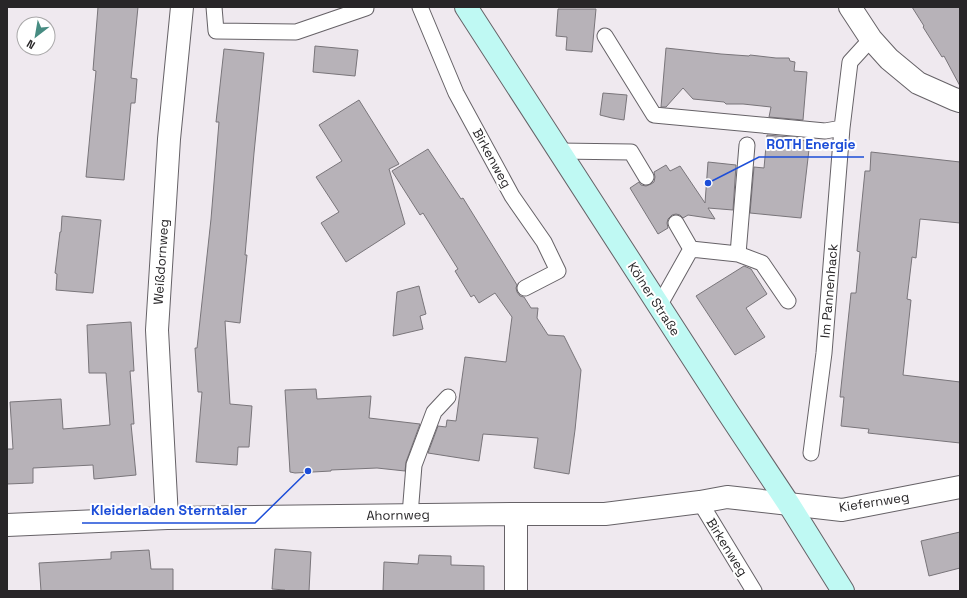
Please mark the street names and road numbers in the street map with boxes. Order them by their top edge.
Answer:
street label: Birkenweg [469,125,515,191]
street label: Weißdornweg [150,219,172,305]
street label: Im Pannenhack [816,243,842,339]
street label: Kölner Straße [624,259,684,339]
street label: Kiefernweg [838,488,910,516]
street label: Ahornweg [366,506,430,524]
street label: Birkenweg [702,515,752,579]

